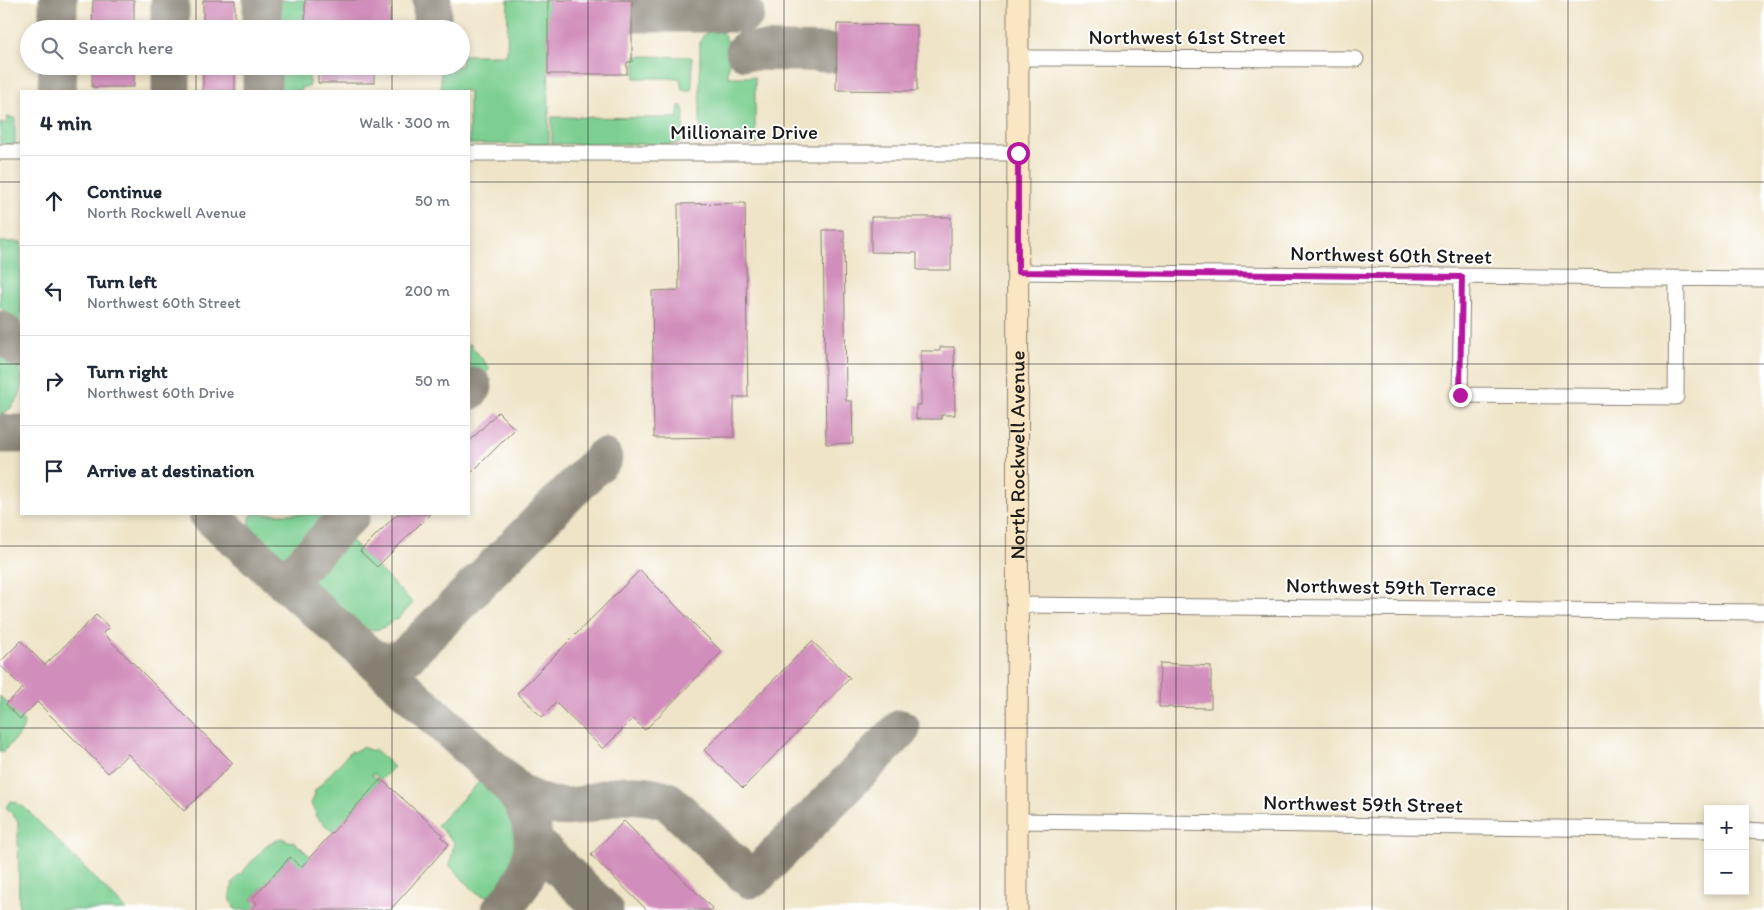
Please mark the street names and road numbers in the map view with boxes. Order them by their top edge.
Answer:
street label: Northwest 61st Street [1088,24,1286,49]
street label: Millionaire Drive [670,119,818,144]
street label: Northwest 60th Street [1290,240,1492,269]
street label: North Rockwell Avenue [1004,350,1030,560]
street label: Northwest 59th Terrace [1286,572,1496,601]
street label: Northwest 59th Street [1263,789,1463,818]

